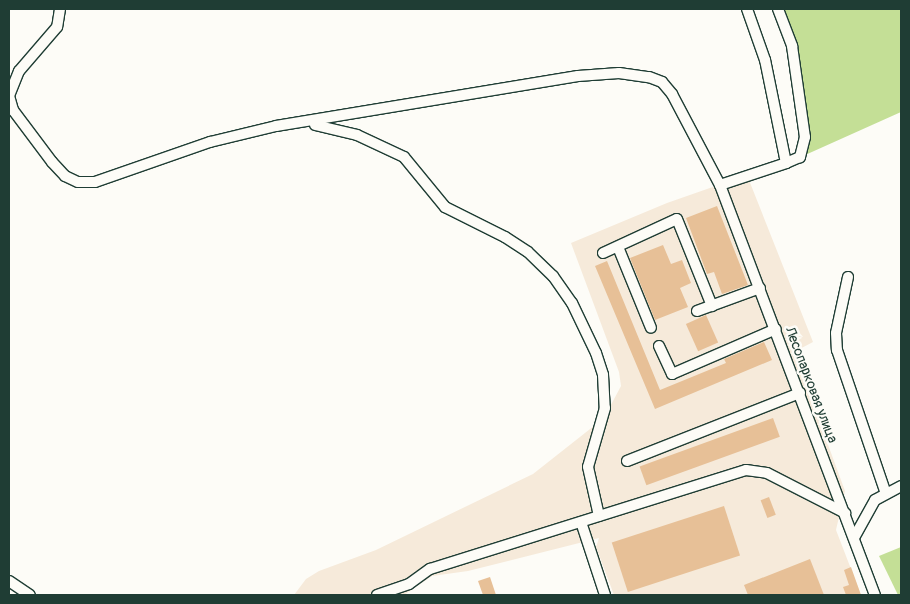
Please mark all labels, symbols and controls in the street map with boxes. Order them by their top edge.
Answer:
street label: Лесопарковая улица [781,325,841,445]

